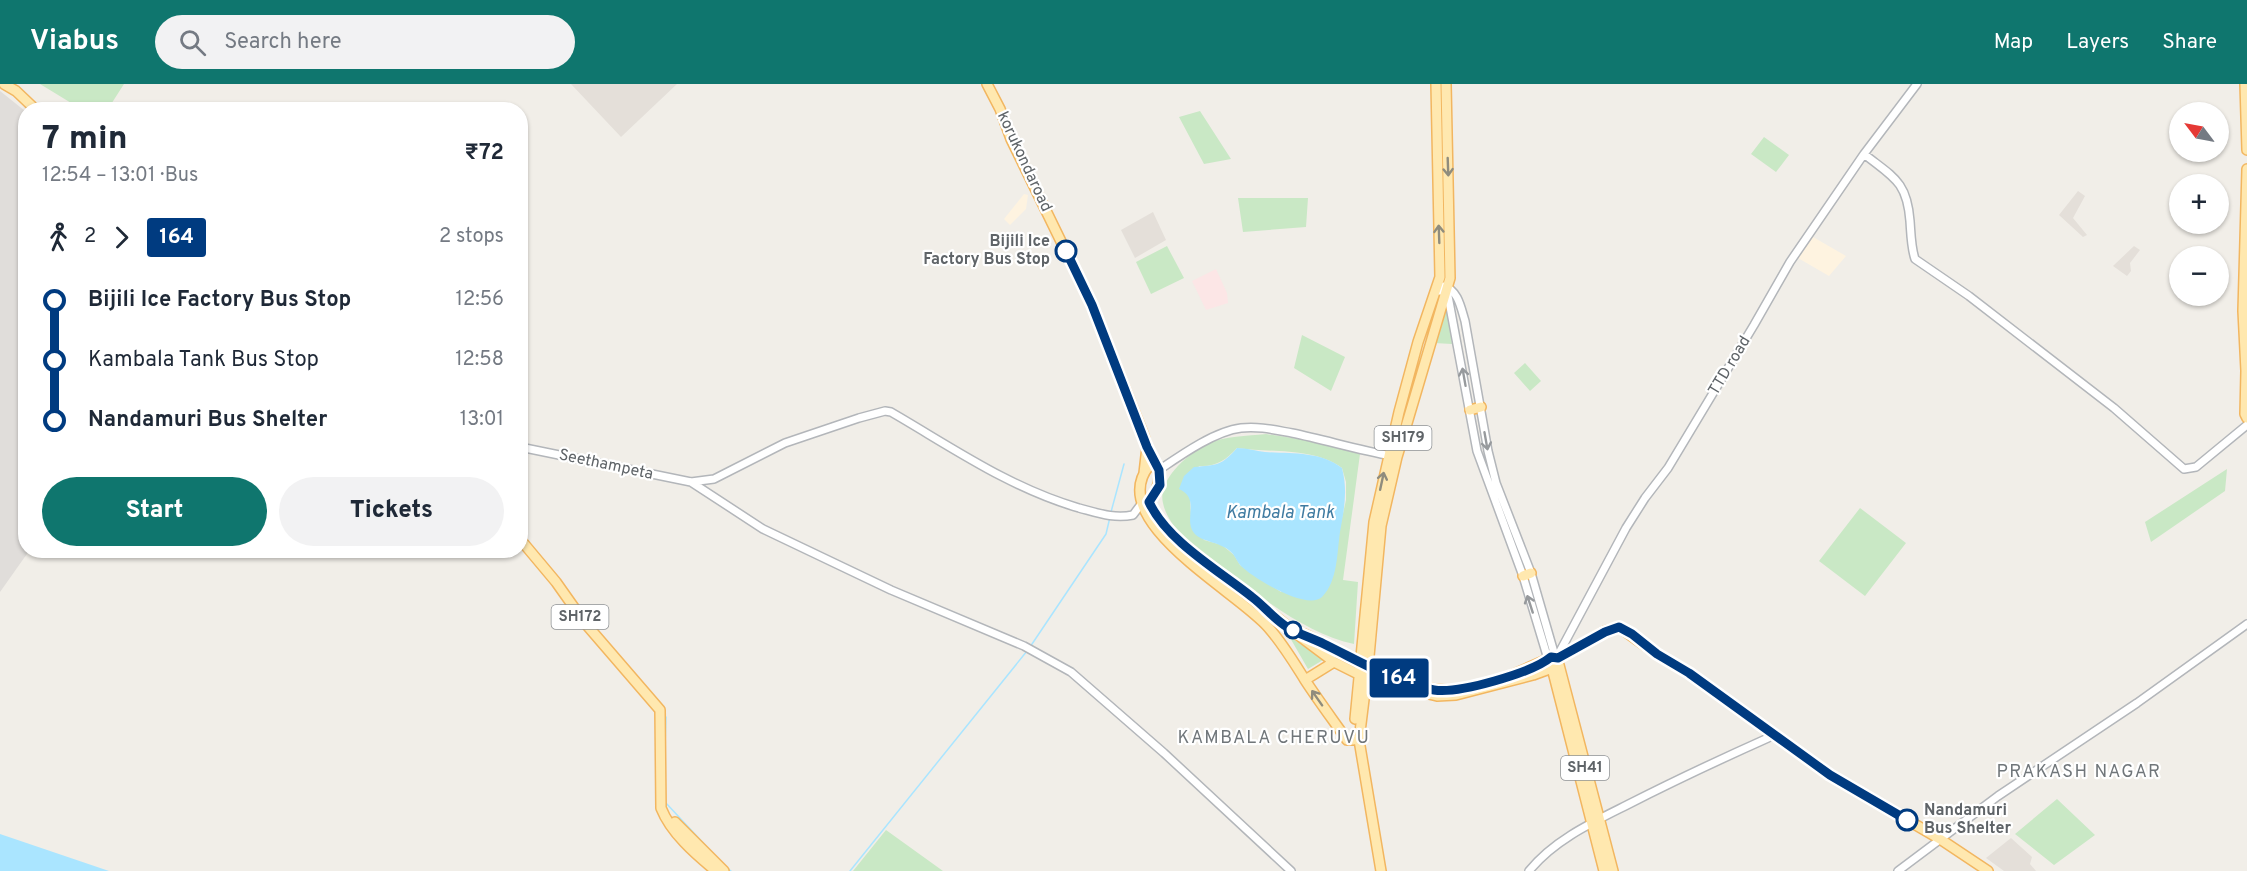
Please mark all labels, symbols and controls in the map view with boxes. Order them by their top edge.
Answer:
search box [155,15,575,69]
text: Viabus [30,24,119,60]
icon: search [176,26,209,59]
text: Search here [224,29,342,56]
text: Map [1994,29,2033,56]
text: Layers [2066,29,2129,56]
text: Share [2162,29,2217,56]
north arrow [2169,102,2229,162]
map controls [2169,102,2229,306]
street label: korukondaroad [992,109,1056,215]
text: 7 min [42,119,128,161]
text: ₹72 [465,140,504,167]
one-way arrow [1443,157,1454,177]
text: 12:54 – 13:01 · Bus [42,163,199,189]
button: + [2169,174,2229,234]
icon: walk [42,221,75,254]
icon: forward [105,221,138,254]
text: 2 [84,224,96,250]
text: 164 [159,224,194,251]
text: 2 stops [439,224,504,250]
one-way arrow [1433,225,1445,245]
place label: Bijili Ice Factory Bus Stop [923,232,1050,270]
marker: Bijili Ice Factory Bus Stop [1055,240,1077,262]
button: − [2169,246,2229,306]
text: Bijili Ice Factory Bus Stop [88,287,351,314]
text: 12:56 [455,287,504,313]
street label: TTD road [1704,333,1756,399]
text: Kambala Tank Bus Stop [88,347,319,374]
text: 12:58 [455,347,504,373]
one-way arrow [1458,368,1469,387]
text: Nandamuri Bus Shelter [88,407,327,434]
text: 13:01 [460,407,504,433]
road number: SH179 [1374,426,1432,450]
one-way arrow [1481,431,1492,451]
street label: Seethampeta [557,445,655,485]
one-way arrow [1377,472,1388,491]
button: Start [42,477,267,546]
button: Tickets [279,477,504,546]
water label: Kambala Tank [1226,502,1335,525]
one-way arrow [1524,595,1535,614]
road number: SH172 [552,605,608,629]
unlabelled marker [1284,621,1302,639]
line badge: 164 [1364,658,1434,698]
text: 164 [1382,665,1416,692]
one-way arrow [1311,690,1323,706]
district label: KAMBALA CHERUVU [1178,727,1370,750]
road number: SH41 [1561,756,1609,780]
district label: PRAKASH NAGAR [1996,761,2162,784]
place label: Nandamuri Bus Shelter [1924,801,2011,839]
marker: Nandamuri Bus Shelter [1896,809,1918,831]

